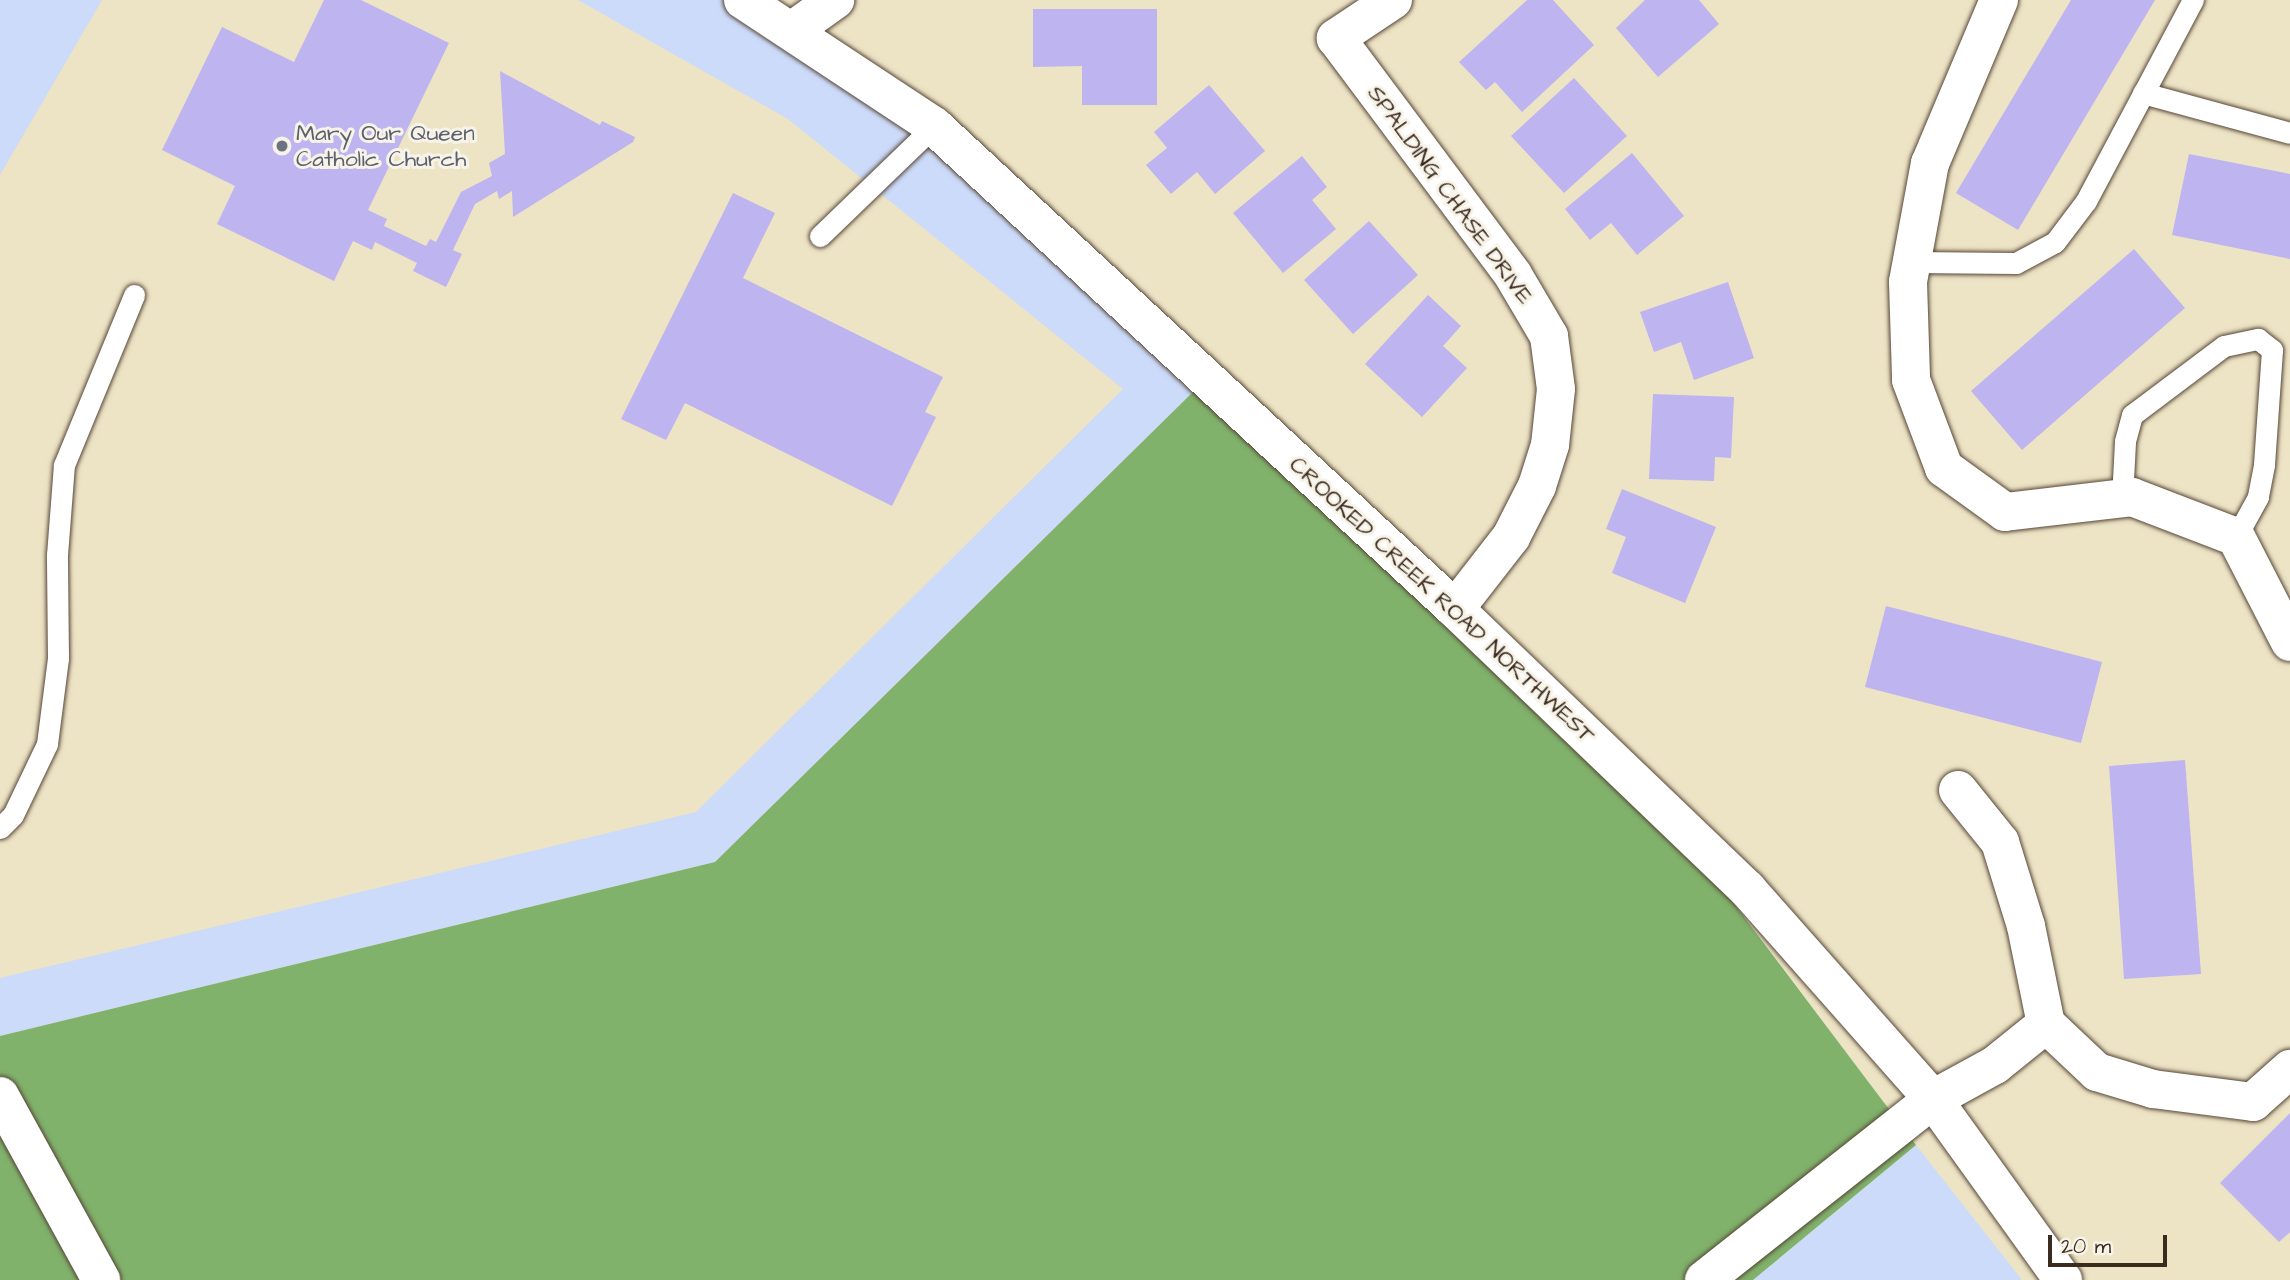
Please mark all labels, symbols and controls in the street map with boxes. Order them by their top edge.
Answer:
street label: SPALDING CHASE DRIVE [1361,80,1539,310]
place label: Mary Our Queen Catholic Church [296,119,475,173]
marker: Mary Our Queen Catholic Church [274,138,290,154]
street label: CROOKED CREEK ROAD NORTHWEST [1284,451,1600,749]
scale bar [2052,1220,2171,1264]
text: 20 m [2061,1232,2111,1261]

